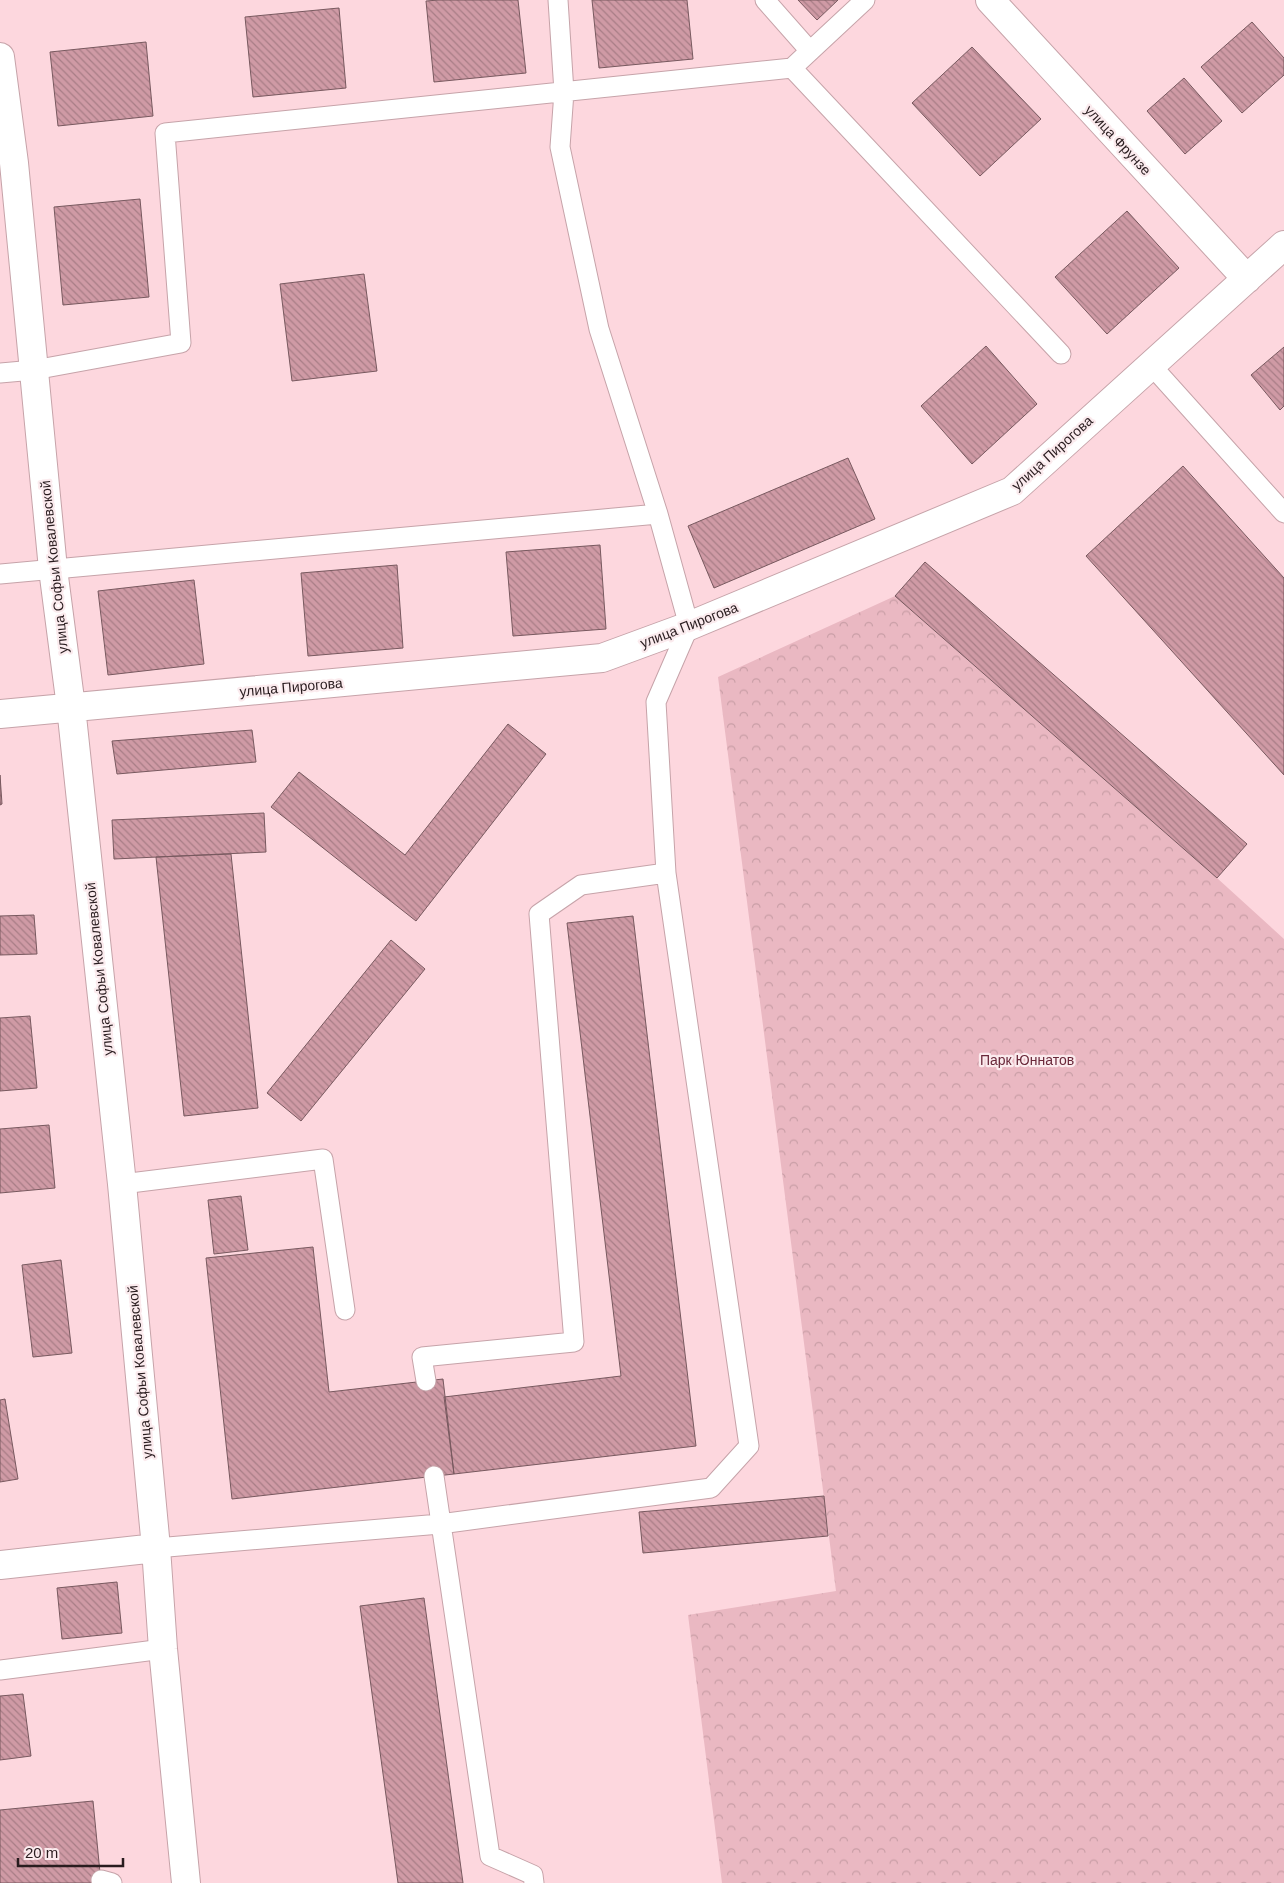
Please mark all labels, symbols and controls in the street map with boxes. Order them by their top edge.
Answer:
street label: улица Фрунзе [1082,102,1154,178]
street label: улица Пирогова [1008,412,1096,494]
street label: улица Софьи Ковалевской [37,480,71,654]
street label: улица Пирогова [638,599,740,651]
street label: улица Пирогова [239,675,343,699]
street label: улица Софьи Ковалевской [82,882,116,1056]
park label: Парк Юннатов [980,1052,1074,1068]
street label: улица Софьи Ковалевской [124,1285,156,1459]
scale bar [18,1836,122,1868]
text: 20 m [25,1844,58,1861]

